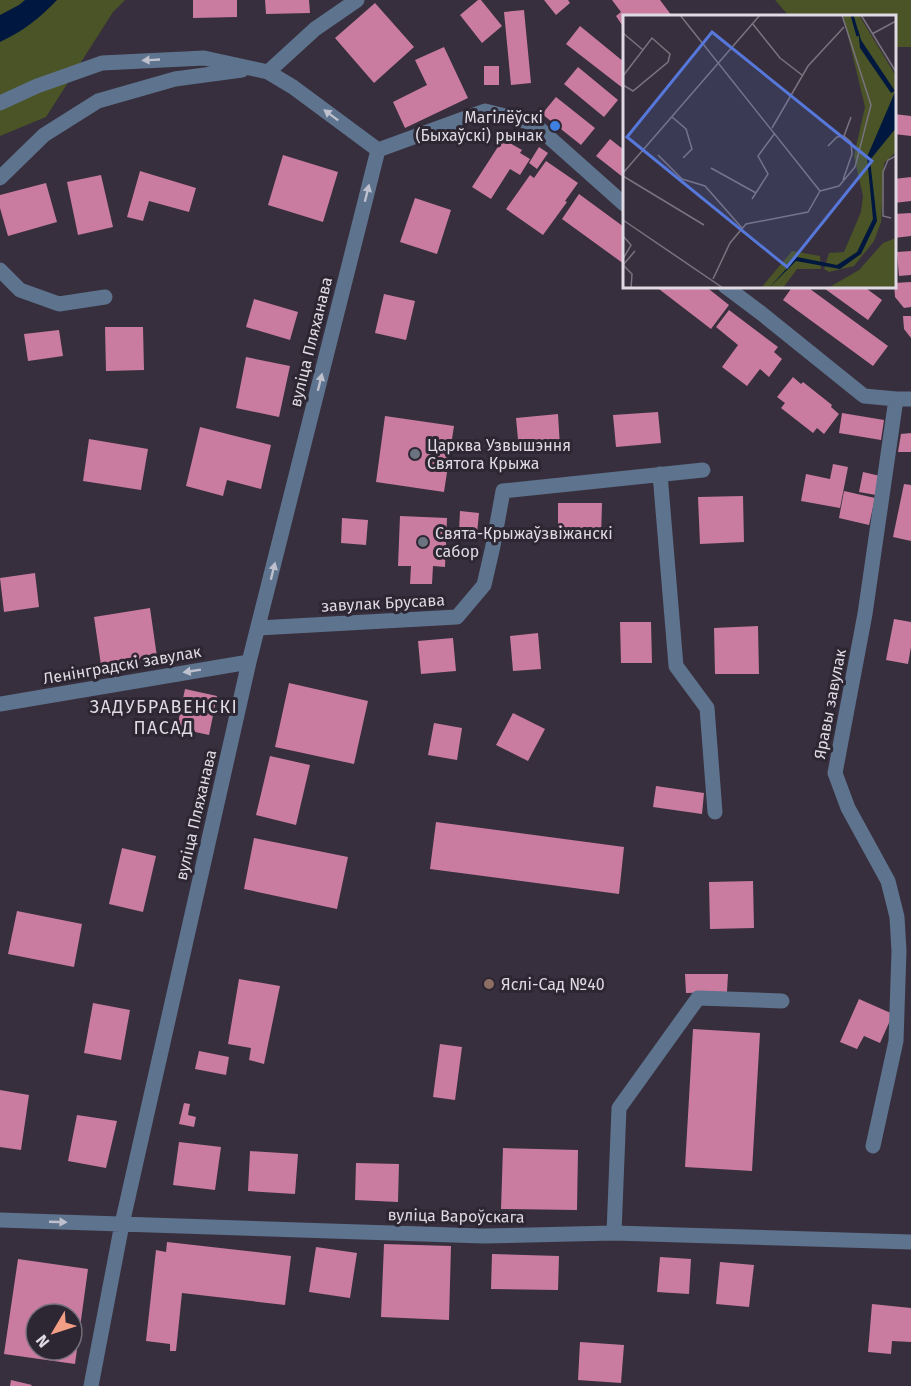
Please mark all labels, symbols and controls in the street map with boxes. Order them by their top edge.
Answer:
inset map [623,15,896,288]
one-way arrow [141,56,160,65]
place label: Магілёўскі (Быхаўскі) рынак [415,108,544,145]
one-way arrow [323,109,339,121]
marker: Магілёўскі (Быхаўскі) рынак [548,119,562,133]
one-way arrow [362,184,372,202]
street label: вуліца Пляханава [286,275,336,409]
one-way arrow [315,373,325,391]
place label: Царква Узвышэння Святога Крыжа [427,436,571,473]
marker: Царква Узвышэння Святога Крыжа [408,447,422,461]
place label: Свята-Крыжаўзвіжанскі сабор [435,524,613,561]
marker: Свята-Крыжаўзвіжанскі сабор [416,535,430,549]
one-way arrow [268,562,278,581]
street label: завулак Брусава [321,590,445,616]
street label: Ленінградскі завулак [41,642,203,688]
street label: Яравы завулак [810,647,850,761]
one-way arrow [182,667,201,676]
district label: ЗАДУБРАВЕНСКІ ПАСАД [90,696,238,739]
street label: вуліца Пляханава [172,748,220,882]
place label: Яслі-Сад №40 [501,975,605,994]
marker: Яслі-Сад №40 [482,977,496,991]
street label: вуліца Вароўскага [387,1205,525,1227]
one-way arrow [49,1217,68,1226]
north arrow [24,1302,84,1362]
text: N [32,1331,53,1351]

